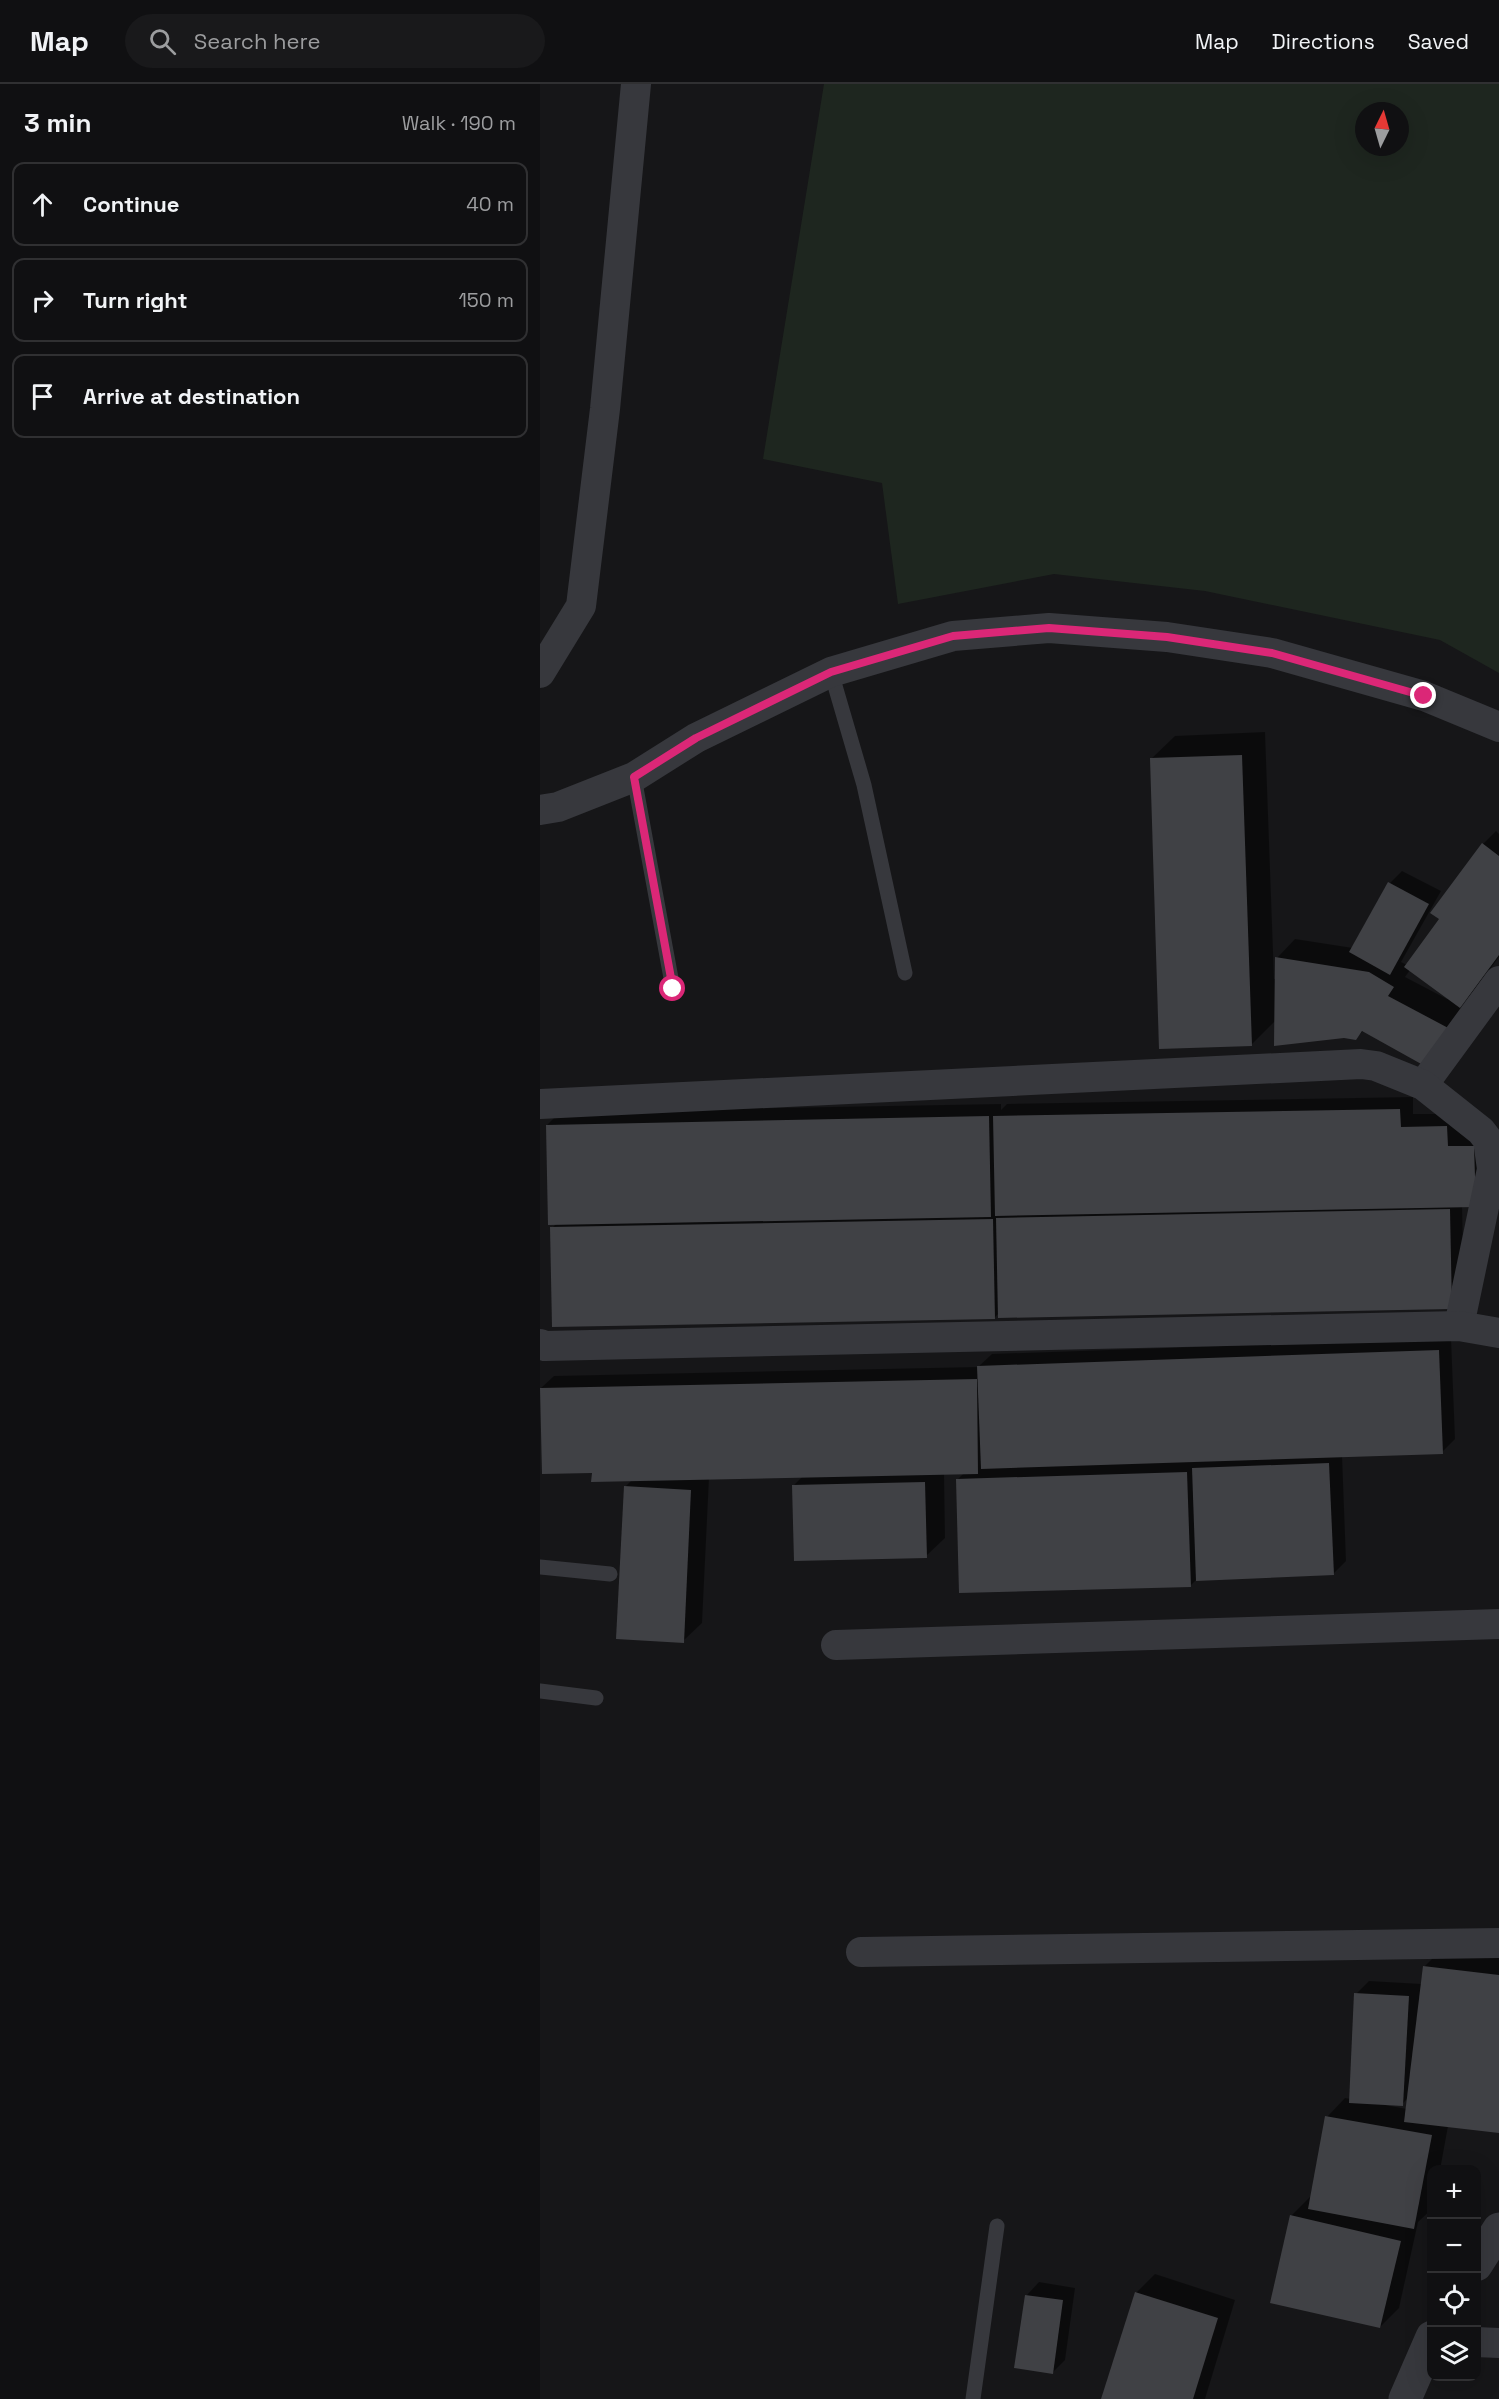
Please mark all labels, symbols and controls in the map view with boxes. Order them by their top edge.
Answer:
search box [125,14,545,68]
text: Map [30,23,89,59]
icon: search [146,25,179,58]
text: Search here [194,27,321,55]
text: Map [1195,28,1239,55]
text: Directions [1272,28,1375,55]
text: Saved [1408,28,1469,55]
north arrow [1355,102,1409,156]
text: 3 min [24,106,92,140]
text: Walk · 190 m [402,110,516,136]
icon: ahead [26,188,59,221]
text: Continue [83,190,179,218]
text: 40 m [466,191,514,217]
icon: right [26,284,59,317]
text: Turn right [83,286,188,314]
text: 150 m [459,287,514,313]
icon: arrive [26,380,59,413]
text: Arrive at destination [83,382,300,410]
route end [1410,682,1436,708]
route start [659,975,685,1001]
map controls [1427,2165,1481,2381]
button: + [1427,2165,1481,2219]
button: − [1427,2219,1481,2273]
button: locate [1427,2273,1481,2327]
button: layers [1427,2327,1481,2381]

